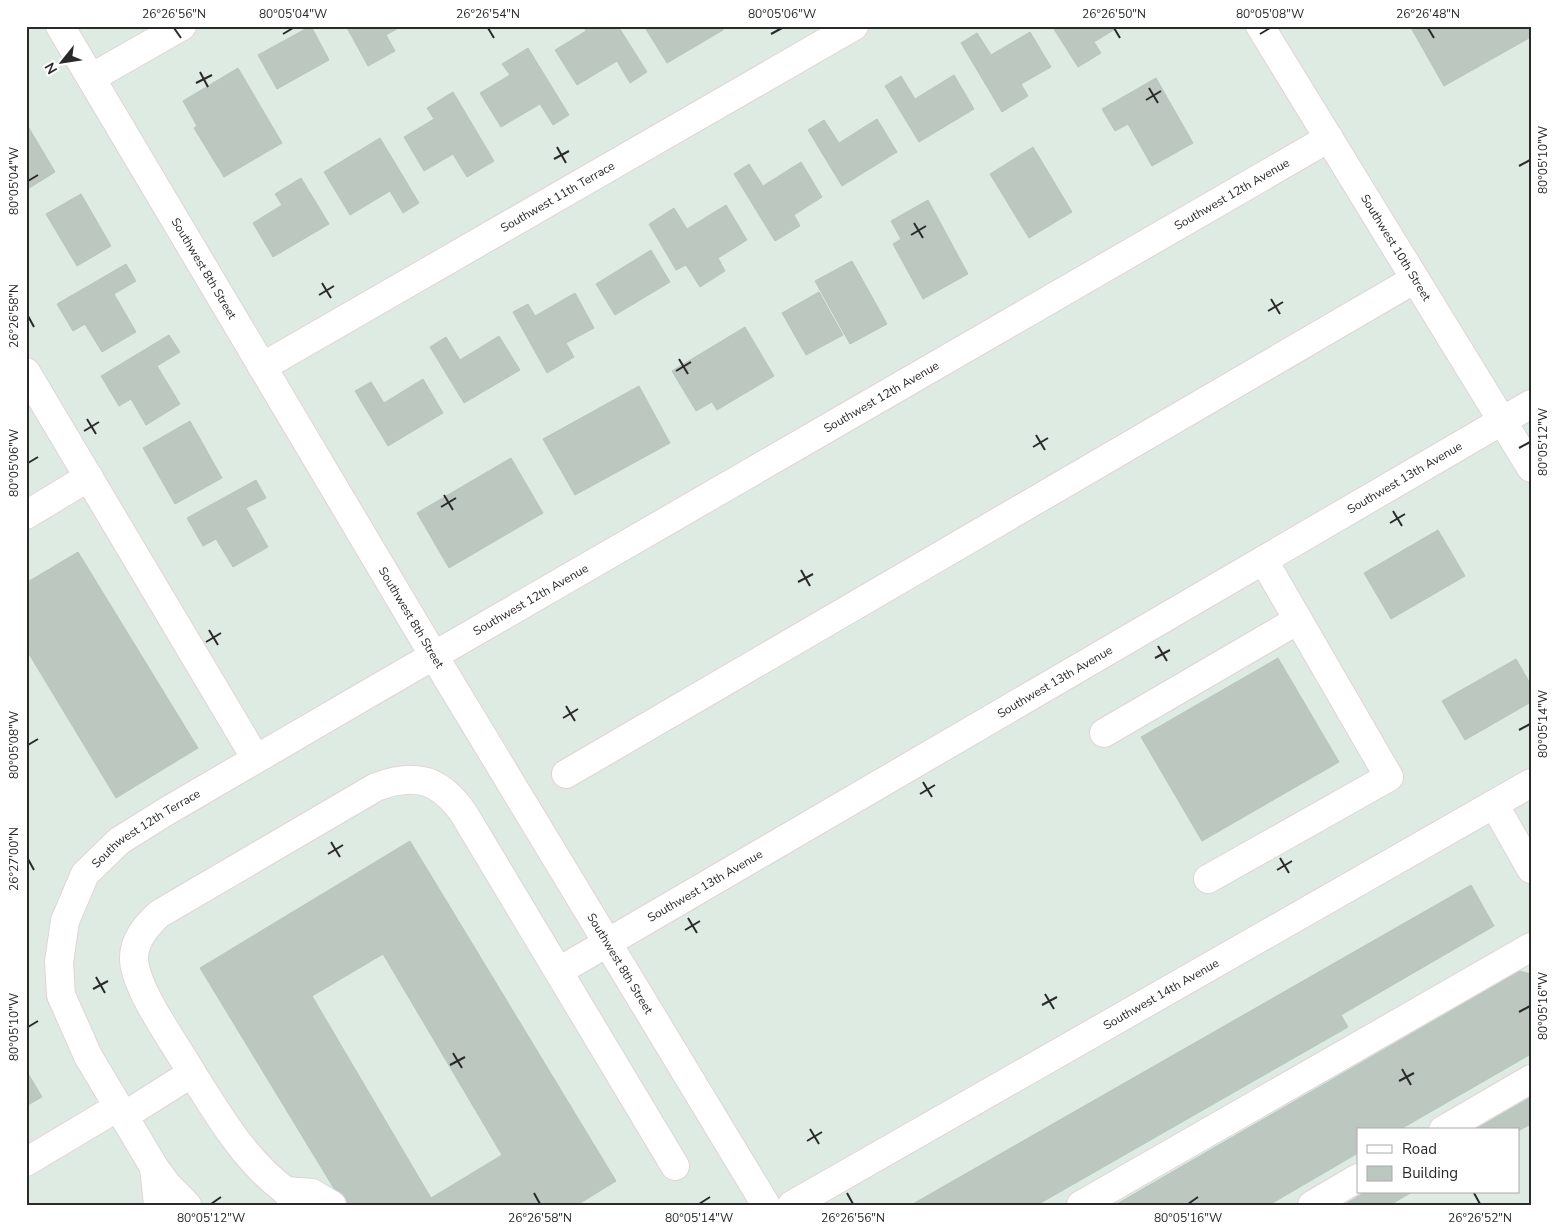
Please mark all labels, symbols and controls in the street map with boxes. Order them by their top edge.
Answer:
text: 26°26'56"N [142,6,206,22]
text: 80°05'04"W [259,6,327,22]
text: 26°26'54"N [456,6,520,22]
text: 80°05'06"W [748,6,816,22]
text: 26°26'50"N [1082,6,1146,22]
text: 80°05'08"W [1236,6,1304,22]
text: 26°26'48"N [1396,6,1460,22]
north arrow [38,38,88,88]
text: N [40,59,62,78]
text: 80°05'10"W [1535,126,1551,194]
text: 80°05'04"W [6,147,22,215]
street label: Southwest 12th Avenue [1171,155,1292,234]
street label: Southwest 11th Terrace [498,158,617,236]
street label: Southwest 10th Street [1357,191,1435,305]
street label: Southwest 8th Street [168,215,241,323]
text: 26°26'58"N [6,284,22,348]
street label: Southwest 12th Avenue [821,357,942,437]
text: 80°05'12"W [1535,408,1551,476]
text: 80°05'06"W [6,429,22,497]
street label: Southwest 13th Avenue [1344,438,1465,518]
street label: Southwest 12th Avenue [470,560,591,639]
street label: Southwest 8th Street [375,564,448,672]
street label: Southwest 13th Avenue [994,642,1115,722]
text: 80°05'14"W [1535,690,1551,758]
text: 80°05'08"W [6,711,22,779]
street label: Southwest 12th Terrace [88,785,203,871]
text: 26°27'00"N [6,827,22,891]
street label: Southwest 13th Avenue [645,846,765,926]
street label: Southwest 8th Street [583,910,657,1018]
street label: Southwest 14th Avenue [1100,955,1222,1034]
text: 80°05'16"W [1535,972,1551,1040]
text: 80°05'10"W [6,993,22,1061]
legend [1357,1128,1520,1194]
text: Road [1402,1139,1437,1159]
text: Building [1402,1163,1458,1183]
text: 80°05'12"W [177,1210,245,1226]
text: 26°26'58"N [508,1210,572,1226]
text: 80°05'14"W [665,1210,733,1226]
text: 26°26'56"N [821,1210,885,1226]
text: 80°05'16"W [1154,1210,1222,1226]
text: 26°26'52"N [1448,1210,1512,1226]

